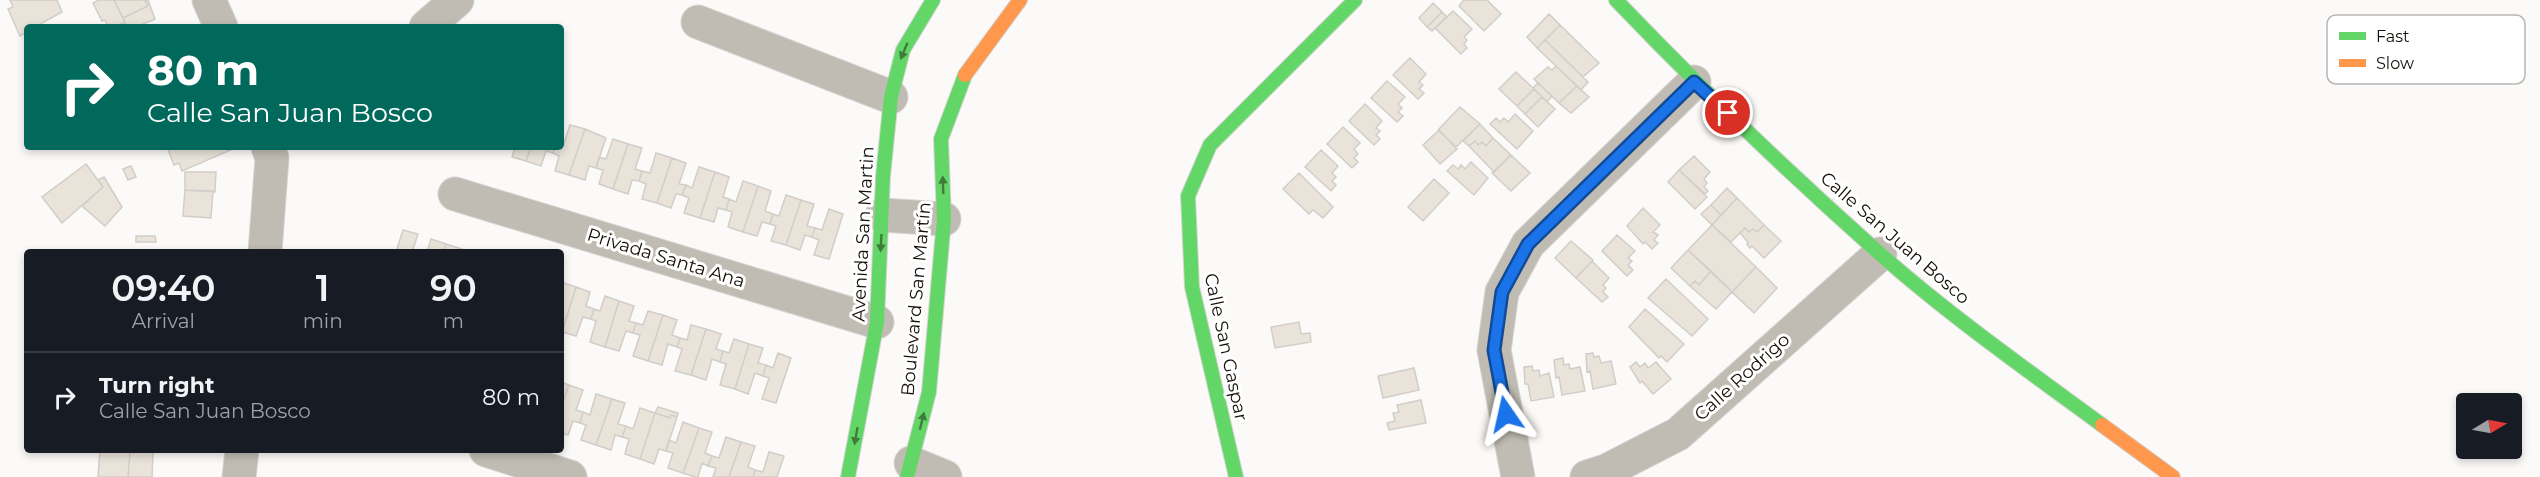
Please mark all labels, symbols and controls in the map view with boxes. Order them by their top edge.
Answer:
legend [2327,15,2525,84]
text: Fast [2376,27,2410,46]
one-way arrow [899,42,909,60]
text: 80 m [147,44,259,96]
icon: right [48,48,126,126]
text: Slow [2376,54,2414,73]
pin [1702,87,1753,138]
text: Calle San Juan Bosco [147,96,433,129]
icon: arrive [1711,96,1744,129]
street label: Avenida San Martin [847,146,879,322]
street label: Calle San Juan Bosco [1816,167,1974,309]
one-way arrow [938,176,947,195]
street label: Boulevard San Martín [897,201,935,397]
street label: Privada Santa Ana [584,224,748,292]
one-way arrow [876,234,885,253]
text: 09:40 [111,266,215,310]
text: 1 [316,266,330,310]
text: 90 [430,266,477,310]
street label: Calle San Gaspar [1200,271,1252,423]
text: Arrival [132,309,195,333]
text: min [303,309,343,333]
text: m [443,309,464,333]
street label: Calle Rodrigo [1690,328,1794,426]
text: Turn right [99,372,214,399]
icon: right [48,381,81,414]
position arrow [1474,382,1538,446]
text: 80 m [482,384,540,411]
north arrow [2456,393,2522,459]
map controls [2456,393,2522,459]
text: Calle San Juan Bosco [99,399,311,423]
one-way arrow [917,411,927,430]
one-way arrow [851,427,860,446]

